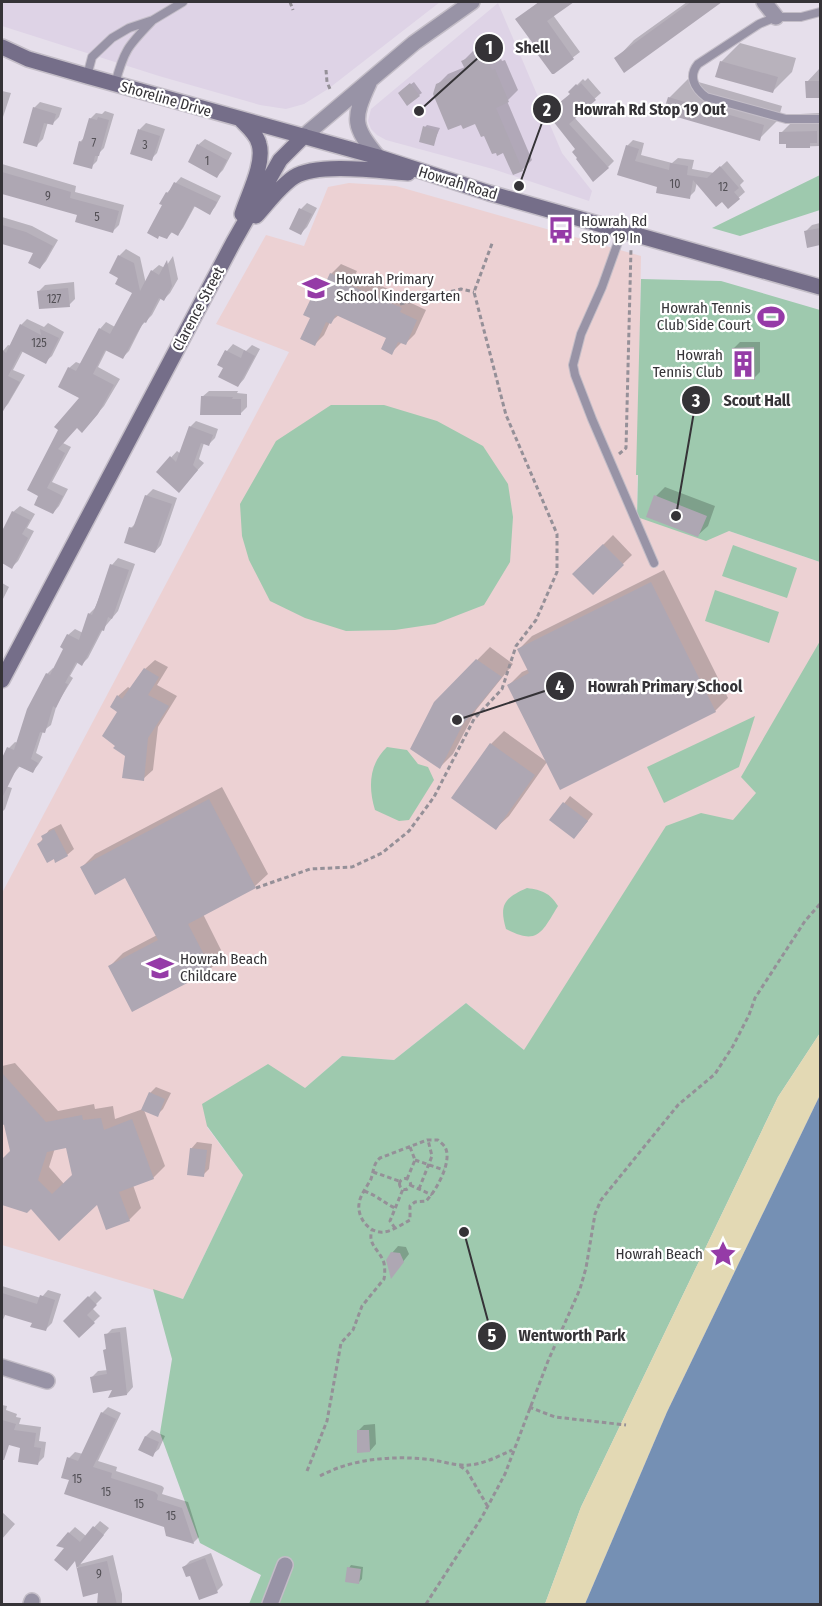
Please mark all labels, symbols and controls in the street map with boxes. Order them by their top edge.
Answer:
callout: Shell [474,31,561,65]
text: 1 [485,37,493,59]
text: Shell [515,38,549,57]
street label: Shoreline Drive [118,77,214,121]
callout: Howrah Rd Stop 19 Out [532,92,738,126]
text: 2 [542,99,551,121]
text: Howrah Rd Stop 19 Out [574,100,726,119]
house number: 7 [92,136,97,150]
house number: 3 [142,138,148,152]
house number: 1 [205,154,209,168]
street label: Howrah Road [416,162,500,204]
house number: 10 [670,177,680,191]
house number: 12 [718,180,728,194]
house number: 9 [45,189,51,203]
house number: 5 [94,210,100,224]
place label: Howrah Rd Stop 19 In [581,212,647,247]
bus stop icon: Howrah Rd Stop 19 In [546,215,576,245]
street label: Clarence Street [168,264,228,354]
place label: Howrah Primary School Kindergarten [336,270,460,305]
school or university icon: Howrah Primary School Kindergarten [301,273,331,303]
house number: 127 [47,292,62,306]
place label: Howrah Tennis Club Side Court [657,299,751,334]
sports icon: Howrah Tennis Club Side Court [756,302,786,332]
house number: 125 [31,336,47,350]
place label: Howrah Tennis Club [653,346,723,381]
building icon: Howrah Tennis Club [728,349,758,379]
callout: Scout Hall [681,383,802,417]
text: 3 [691,390,701,412]
text: Scout Hall [724,391,791,410]
callout: Howrah Primary School [545,669,754,703]
text: 4 [555,676,565,698]
text: Howrah Primary School [588,677,743,696]
place label: Howrah Beach Childcare [180,950,268,985]
school or university icon: Howrah Beach Childcare [145,953,175,983]
place icon: Howrah Beach [708,1239,738,1269]
place label: Howrah Beach [615,1245,703,1263]
callout: Wentworth Park [477,1319,638,1353]
text: 5 [488,1325,497,1347]
text: Wentworth Park [519,1326,626,1345]
house number: 15 [72,1472,83,1486]
house number: 15 [101,1485,112,1499]
house number: 15 [134,1497,145,1511]
house number: 15 [166,1509,177,1523]
house number: 9 [96,1567,102,1581]

